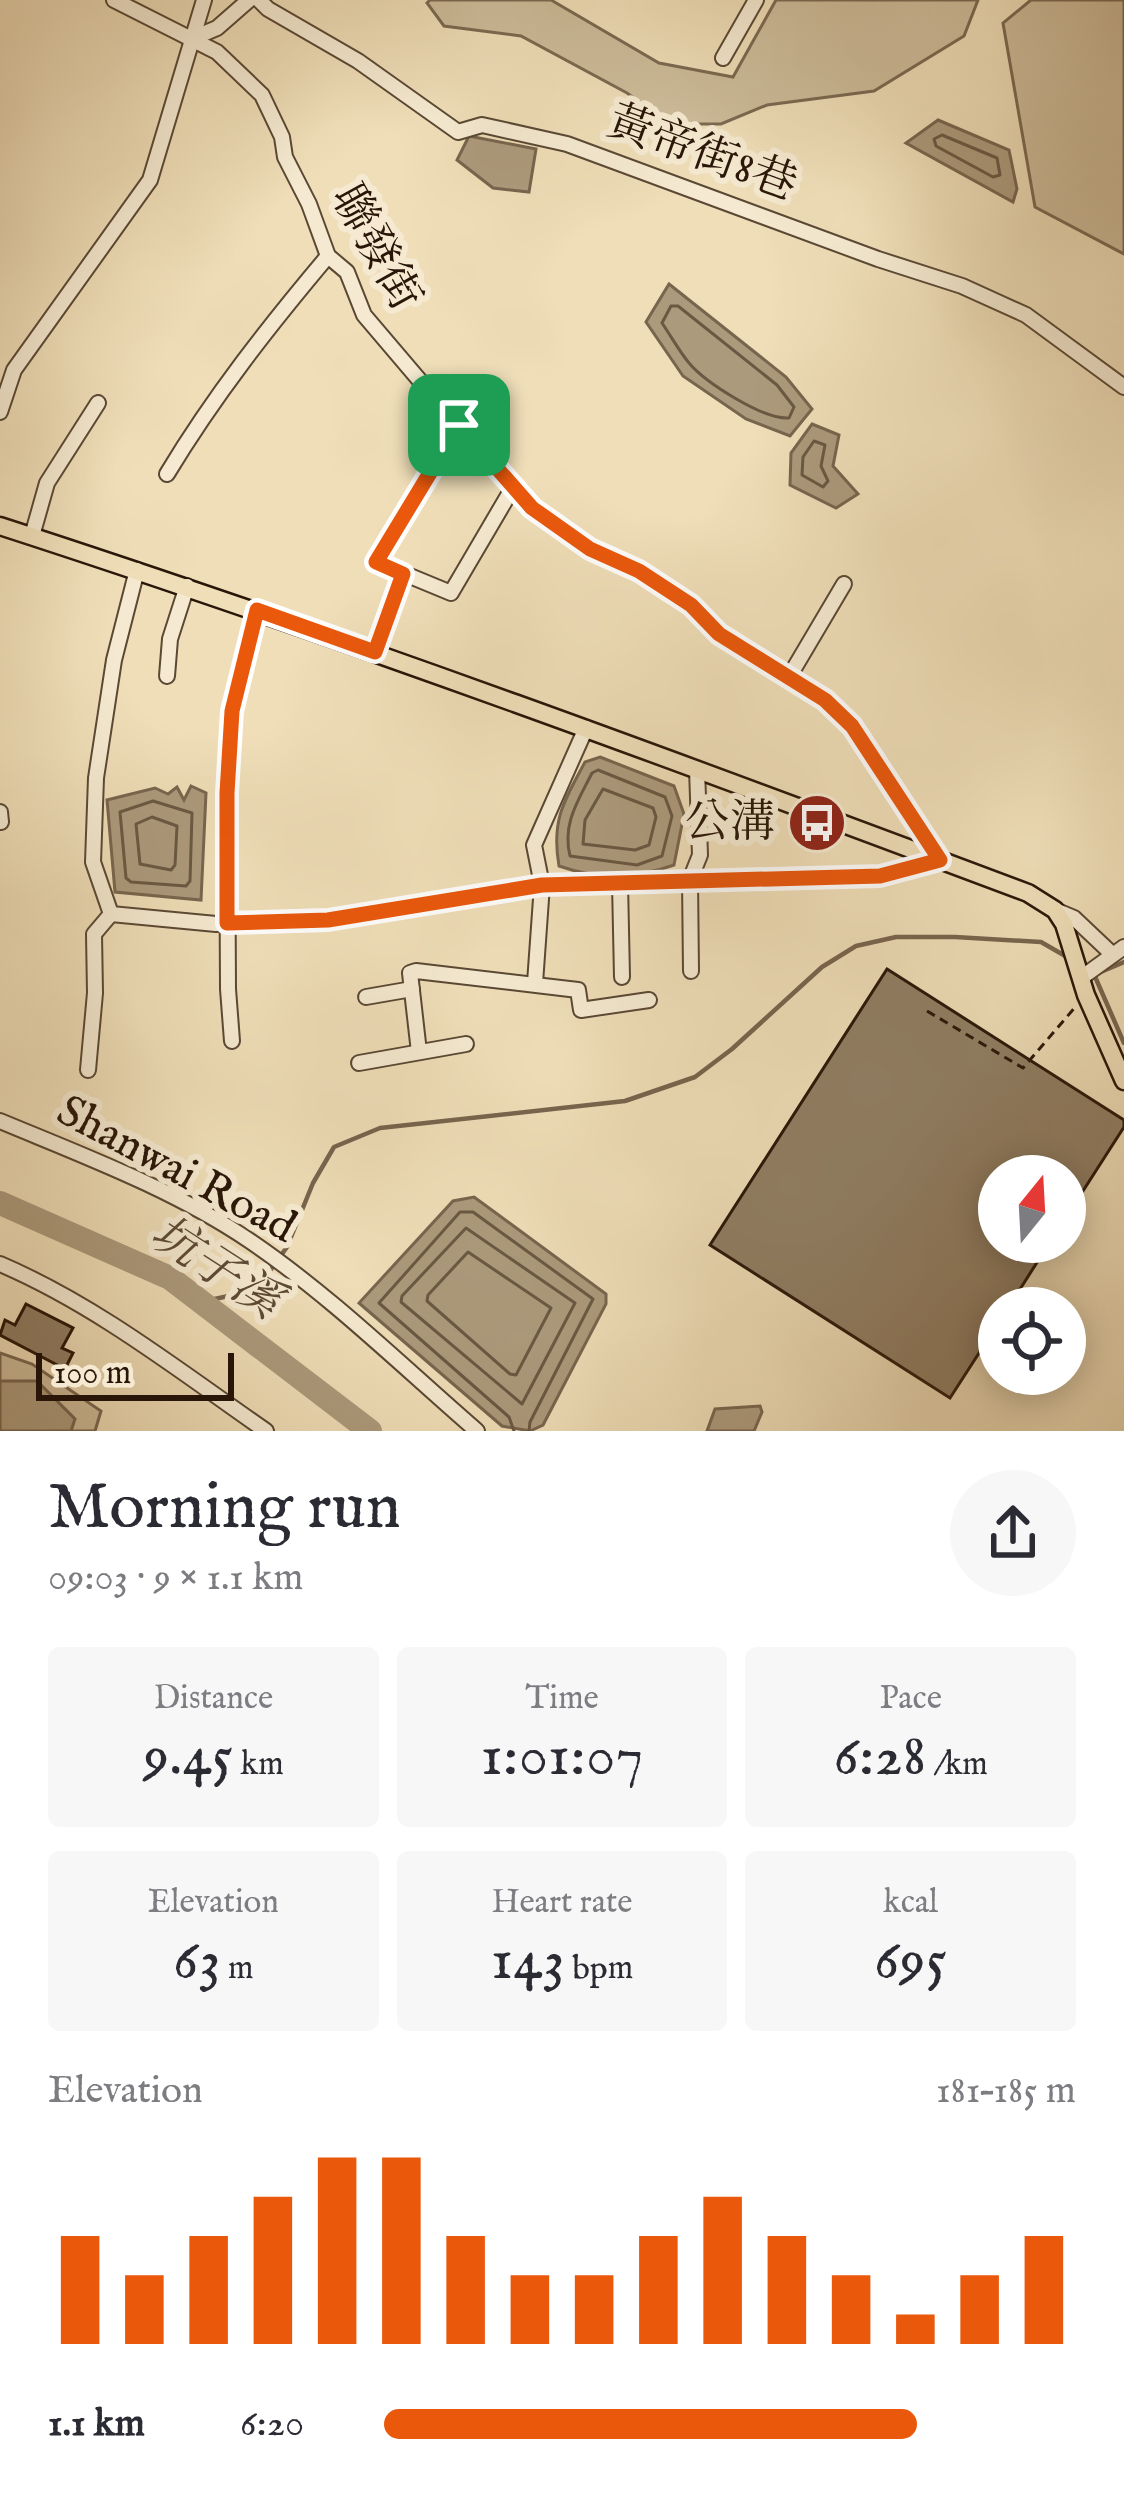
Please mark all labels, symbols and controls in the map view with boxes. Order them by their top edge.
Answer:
street label: 黃帝街8巷 [599,93,805,215]
street label: 聯發街 [317,175,433,321]
pin [408,374,510,476]
icon: arrive [426,392,492,458]
bus stop icon: 公溝 [786,792,848,854]
place label: 公溝 [685,795,775,852]
street label: Shanwai Road [47,1083,306,1257]
north arrow [978,1155,1086,1263]
map controls [978,1155,1086,1395]
water label: 坑子溪 [138,1205,296,1336]
button: locate [978,1287,1086,1395]
scale bar [36,1347,234,1400]
text: 100 m [54,1353,131,1395]
text: Morning run [48,1467,401,1551]
button: share [950,1470,1076,1596]
text: 09:03 · 9 × 1.1 km [48,1554,303,1603]
text: Distance [154,1678,273,1720]
text: Time [525,1678,599,1720]
text: Pace [879,1678,942,1720]
text: 9.45 [143,1720,233,1796]
text: 1:01:07 [481,1720,643,1796]
text: 6:28 [833,1720,926,1796]
text: km [233,1744,284,1786]
text: /km [926,1744,988,1786]
text: Elevation [148,1882,279,1924]
text: Heart rate [492,1882,632,1924]
text: kcal [883,1882,938,1924]
text: 63 [173,1924,221,2000]
text: 143 [491,1924,565,2000]
text: 695 [874,1924,947,2000]
text: m [221,1948,254,1990]
text: bpm [565,1948,633,1990]
text: Elevation [48,2067,203,2116]
text: 181–185 m [936,2067,1076,2116]
text: 1.1 km [48,2400,145,2449]
text: 6:20 [240,2400,304,2449]

